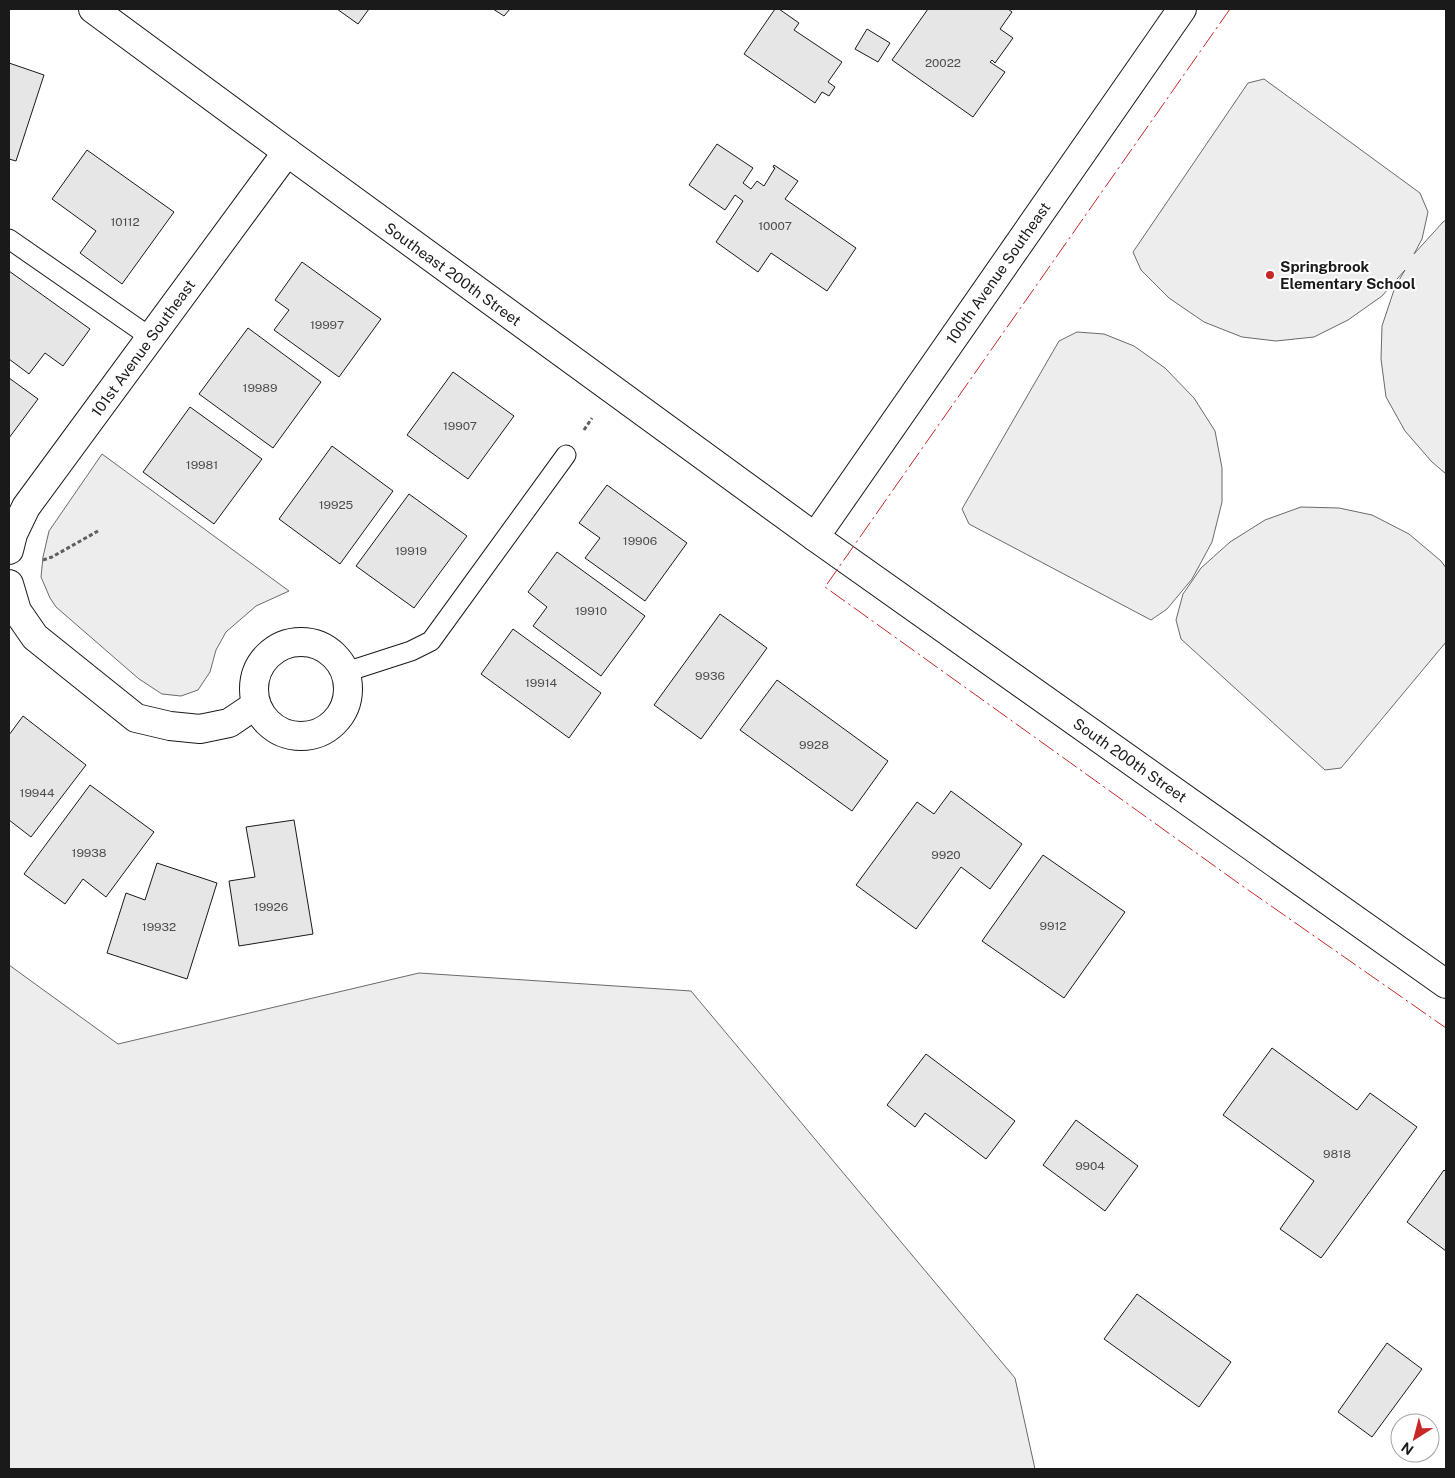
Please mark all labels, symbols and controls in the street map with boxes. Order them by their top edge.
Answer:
house number: 20022 [925,56,961,70]
street label: 100th Avenue Southeast [943,199,1054,347]
house number: 10112 [110,215,140,229]
street label: Southeast 200th Street [382,219,525,329]
house number: 10007 [758,219,792,233]
place label: Springbrook Elementary School [1280,258,1416,292]
marker: Springbrook Elementary School [1264,269,1276,281]
street label: 101st Avenue Southeast [88,276,198,420]
house number: 19997 [310,318,344,332]
house number: 19989 [243,381,277,395]
house number: 19907 [443,419,477,433]
house number: 19981 [186,458,218,472]
house number: 19925 [319,498,354,512]
house number: 19906 [623,534,657,548]
house number: 19919 [395,544,427,558]
house number: 19910 [575,604,607,618]
house number: 9936 [695,669,725,683]
house number: 19914 [525,676,558,690]
street label: South 200th Street [1070,714,1190,806]
house number: 9928 [799,738,829,752]
house number: 19944 [20,786,55,800]
house number: 19938 [72,846,107,860]
house number: 9920 [931,848,961,862]
house number: 19926 [254,900,288,914]
house number: 9912 [1040,919,1066,933]
house number: 19932 [142,920,176,934]
house number: 9818 [1323,1147,1351,1161]
house number: 9904 [1075,1159,1105,1173]
north arrow [1390,1413,1440,1463]
text: N [1398,1439,1416,1458]

